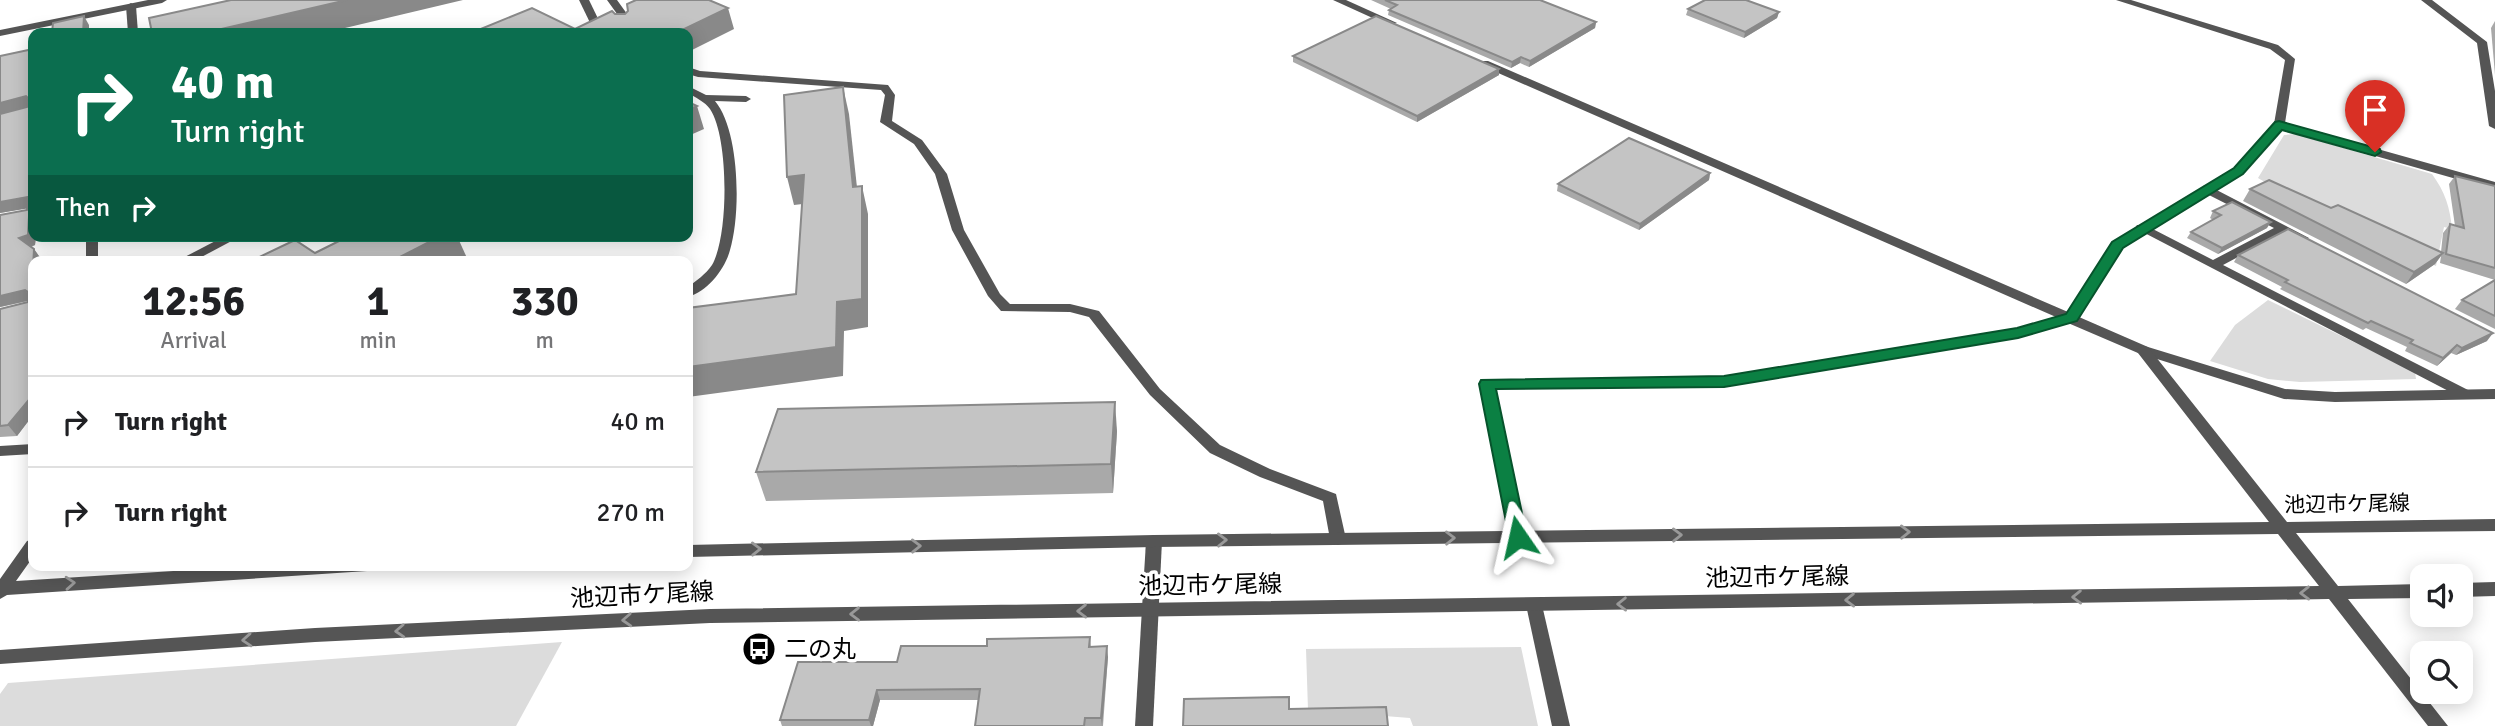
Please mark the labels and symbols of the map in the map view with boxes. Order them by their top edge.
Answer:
pin [2345,80,2405,152]
street label: 池辺市ケ尾線 [2284,490,2410,518]
position arrow [1481,500,1555,574]
one-way arrow [1900,524,1911,540]
one-way arrow [1673,527,1683,543]
one-way arrow [1445,530,1456,546]
one-way arrow [1218,532,1228,548]
one-way arrow [912,538,922,554]
one-way arrow [751,541,761,557]
street label: 池辺市ケ尾線 [1705,561,1849,593]
street label: 池辺市ケ尾線 [1138,569,1282,601]
one-way arrow [65,576,76,591]
street label: 池辺市ケ尾線 [569,576,715,614]
one-way arrow [2299,585,2310,601]
one-way arrow [2072,589,2082,605]
one-way arrow [1844,593,1855,608]
one-way arrow [1617,596,1628,611]
one-way arrow [1076,604,1087,619]
one-way arrow [849,607,860,622]
one-way arrow [622,613,633,628]
one-way arrow [394,624,405,639]
bus stop icon: 二の丸 [740,630,778,668]
one-way arrow [241,632,252,647]
place label: 二の丸 [784,634,856,664]

